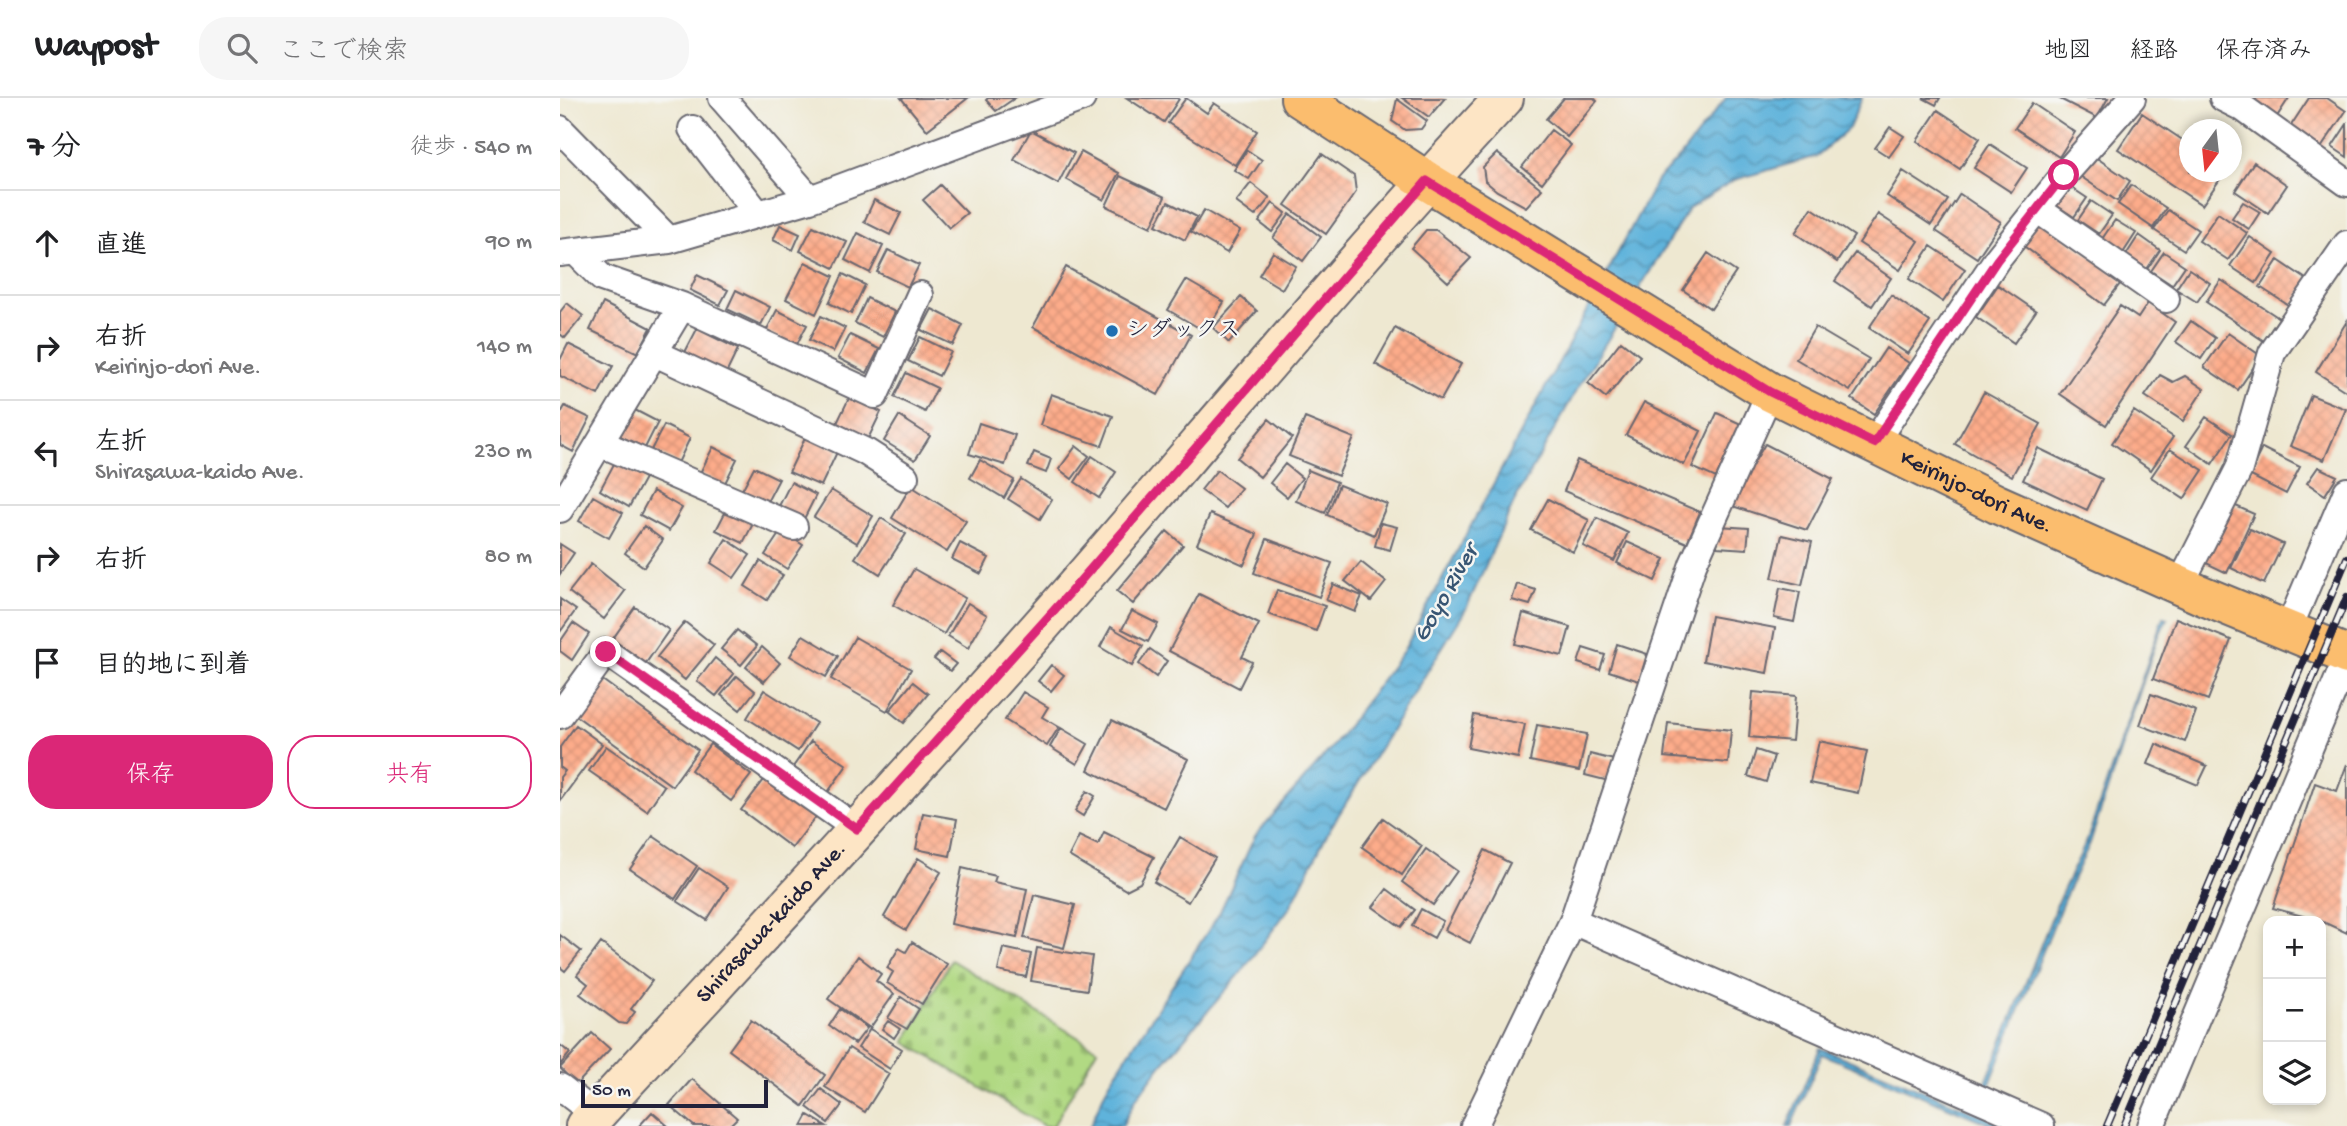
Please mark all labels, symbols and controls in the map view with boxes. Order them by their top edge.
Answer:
search box [199,17,689,80]
text: Waypost [35,29,157,67]
icon: search [223,29,261,67]
text: ここで検索 [279,38,409,69]
text: 地図 [2044,38,2092,67]
text: 経路 [2130,38,2178,67]
text: 保存済み [2216,38,2312,67]
north arrow [2179,119,2242,182]
text: 7 分 [28,132,81,167]
text: 徒歩 · 540 m [410,135,532,162]
route start [2048,159,2079,190]
icon: ahead [28,224,66,262]
text: 90 m [486,229,532,256]
text: 直進 [95,232,147,263]
place label: シダックス [1126,317,1241,345]
marker: シダックス [1104,323,1120,339]
text: 右折 [95,324,147,355]
icon: right [28,329,66,367]
text: 140 m [477,334,532,361]
text: Keirinjo-dori Ave. [95,355,261,382]
text: 左折 [95,429,147,460]
icon: left [28,434,66,472]
text: 230 m [474,439,532,466]
street label: Keirinjo-dori Ave. [1895,445,2057,541]
text: Shirasawa-kaido Ave. [95,460,305,487]
water label: Goyo River [1408,537,1489,647]
icon: right [28,539,66,577]
text: 80 m [485,544,532,571]
text: 右折 [95,547,147,578]
route end [590,636,621,667]
icon: arrive [28,644,66,682]
text: 目的地に到着 [95,652,251,683]
button: 保存 [28,735,273,809]
button: 共有 [287,735,532,809]
street label: Shirasawa-kaido Ave. [691,836,853,1009]
map controls [2263,916,2326,1105]
button: + [2263,916,2326,979]
button: − [2263,979,2326,1042]
button: layers [2263,1042,2326,1105]
scale bar [581,1077,768,1109]
text: 50 m [592,1080,631,1103]

